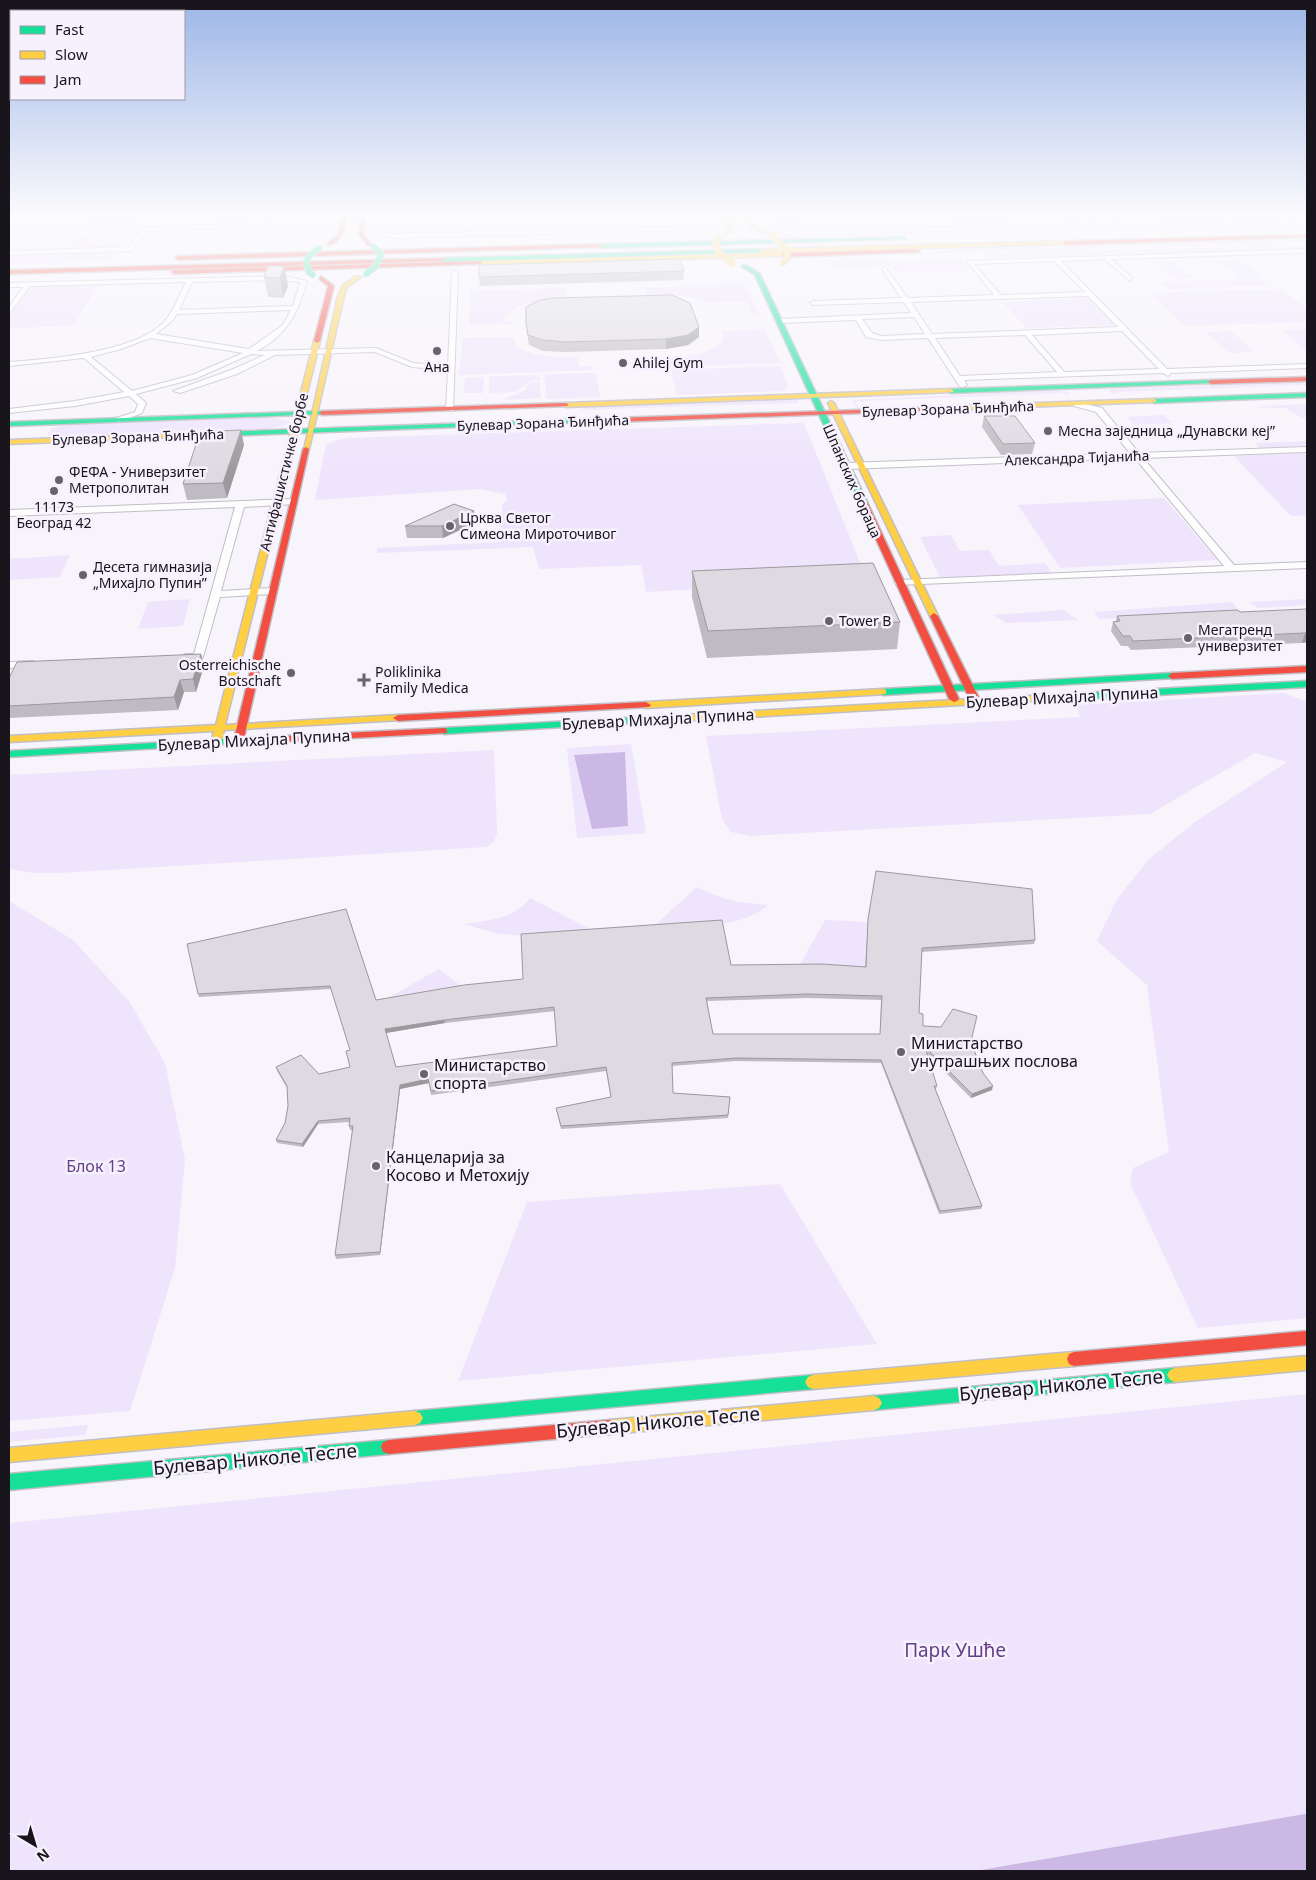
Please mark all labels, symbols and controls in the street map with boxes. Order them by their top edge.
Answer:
legend [10,10,185,100]
text: Fast [55,19,84,39]
text: Slow [55,44,88,64]
text: Jam [53,69,82,89]
marker: Ана [431,345,443,357]
place label: Ahilej Gym [633,353,703,372]
place label: Ана [424,357,450,376]
marker: Ahilej Gym [617,357,629,369]
street label: Антифашистичке борбе [255,391,312,553]
street label: Булевар Зорана Ђинђића [862,396,1034,421]
street label: Булевар Зорана Ђинђића [457,410,629,435]
street label: Шпанских бораца [819,421,886,541]
place label: Месна заједница „Дунавски кеј” [1058,421,1275,440]
street label: Булевар Зорана Ђинђића [52,424,224,449]
marker: Месна заједница „Дунавски кеј” [1042,425,1054,437]
street label: Александра Тијанића [1004,445,1150,470]
place label: ФЕФА - Универзитет Метрополитан [69,462,206,497]
marker: ФЕФА - Универзитет Метрополитан [53,474,65,486]
marker: 11173 Београд 42 [48,485,60,497]
place label: 11173 Београд 42 [16,497,92,532]
place label: Црква Светог Симеона Мироточивог [460,508,616,543]
marker: Црква Светог Симеона Мироточивог [444,520,456,532]
place label: Десета гимназија „Михајло Пупин” [93,557,212,592]
marker: Десета гимназија „Михајло Пупин” [77,569,89,581]
place label: Tower B [839,611,891,630]
marker: Tower B [823,615,835,627]
place label: Мегатренд универзитет [1198,620,1283,655]
marker: Мегатренд универзитет [1182,632,1194,644]
place label: Osterreichische Botschaft [179,655,281,690]
place label: Poliklinika Family Medica [375,662,469,697]
marker: Osterreichische Botschaft [285,667,297,679]
marker: Poliklinika Family Medica [357,673,371,687]
street label: Булевар Михајла Пупина [965,681,1159,713]
street label: Булевар Михајла Пупина [561,703,755,735]
street label: Булевар Михајла Пупина [157,724,351,756]
place label: Министарство унутрашњих послова [911,1032,1078,1072]
marker: Министарство унутрашњих послова [895,1046,907,1058]
place label: Министарство спорта [434,1054,546,1094]
marker: Министарство спорта [418,1068,430,1080]
place label: Канцеларија за Косово и Метохију [386,1146,530,1186]
park label: Блок 13 [66,1155,126,1177]
marker: Канцеларија за Косово и Метохију [370,1160,382,1172]
street label: Булевар Николе Тесле [958,1363,1164,1407]
street label: Булевар Николе Тесле [555,1400,761,1444]
street label: Булевар Николе Тесле [152,1437,358,1481]
park label: Парк Ушће [904,1637,1006,1663]
north arrow [10,1820,60,1870]
text: N [33,1845,54,1867]

